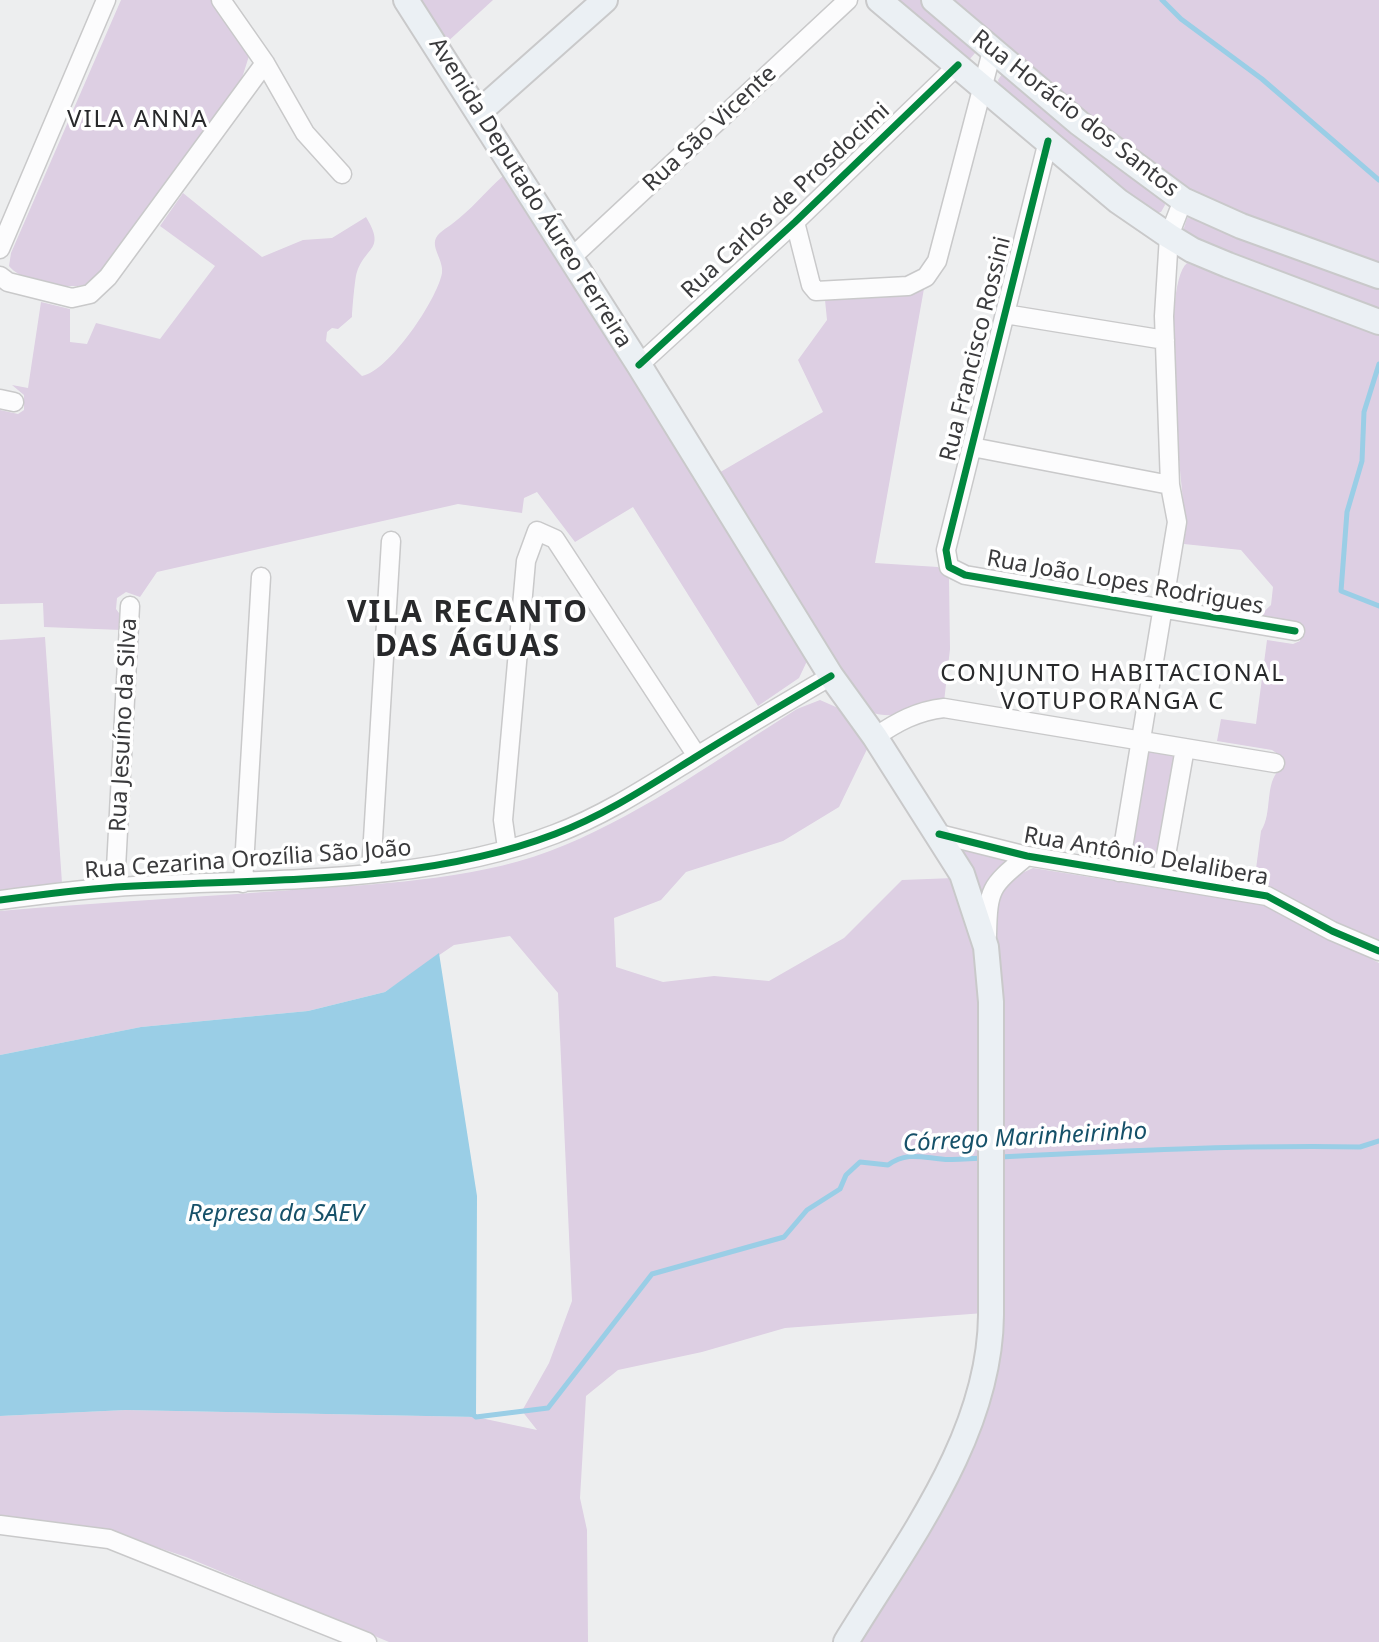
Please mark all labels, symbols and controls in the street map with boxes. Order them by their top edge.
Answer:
street label: Rua Horácio dos Santos [966,25,1184,203]
street label: Avenida Deputado Áureo Ferreira [423,33,637,353]
street label: Rua São Vicente [638,60,782,198]
street label: Rua Carlos de Prosdocimi [676,97,896,305]
district label: VILA ANNA [68,106,208,134]
street label: Rua Francisco Rossini [935,234,1017,464]
street label: Rua João Lopes Rodrigues [984,545,1266,621]
district label: VILA RECANTO DAS ÁGUAS [349,595,587,666]
street label: Rua Jesuíno da Silva [105,617,143,833]
district label: CONJUNTO HABITACIONAL VOTUPORANGA C [943,660,1283,716]
street label: Rua Antônio Delalibera [1021,822,1271,892]
street label: Rua Cezarina Orozília São João [84,835,412,885]
water label: Córrego Marinheirinho [902,1117,1148,1159]
water label: Represa da SAEV [188,1200,364,1228]

